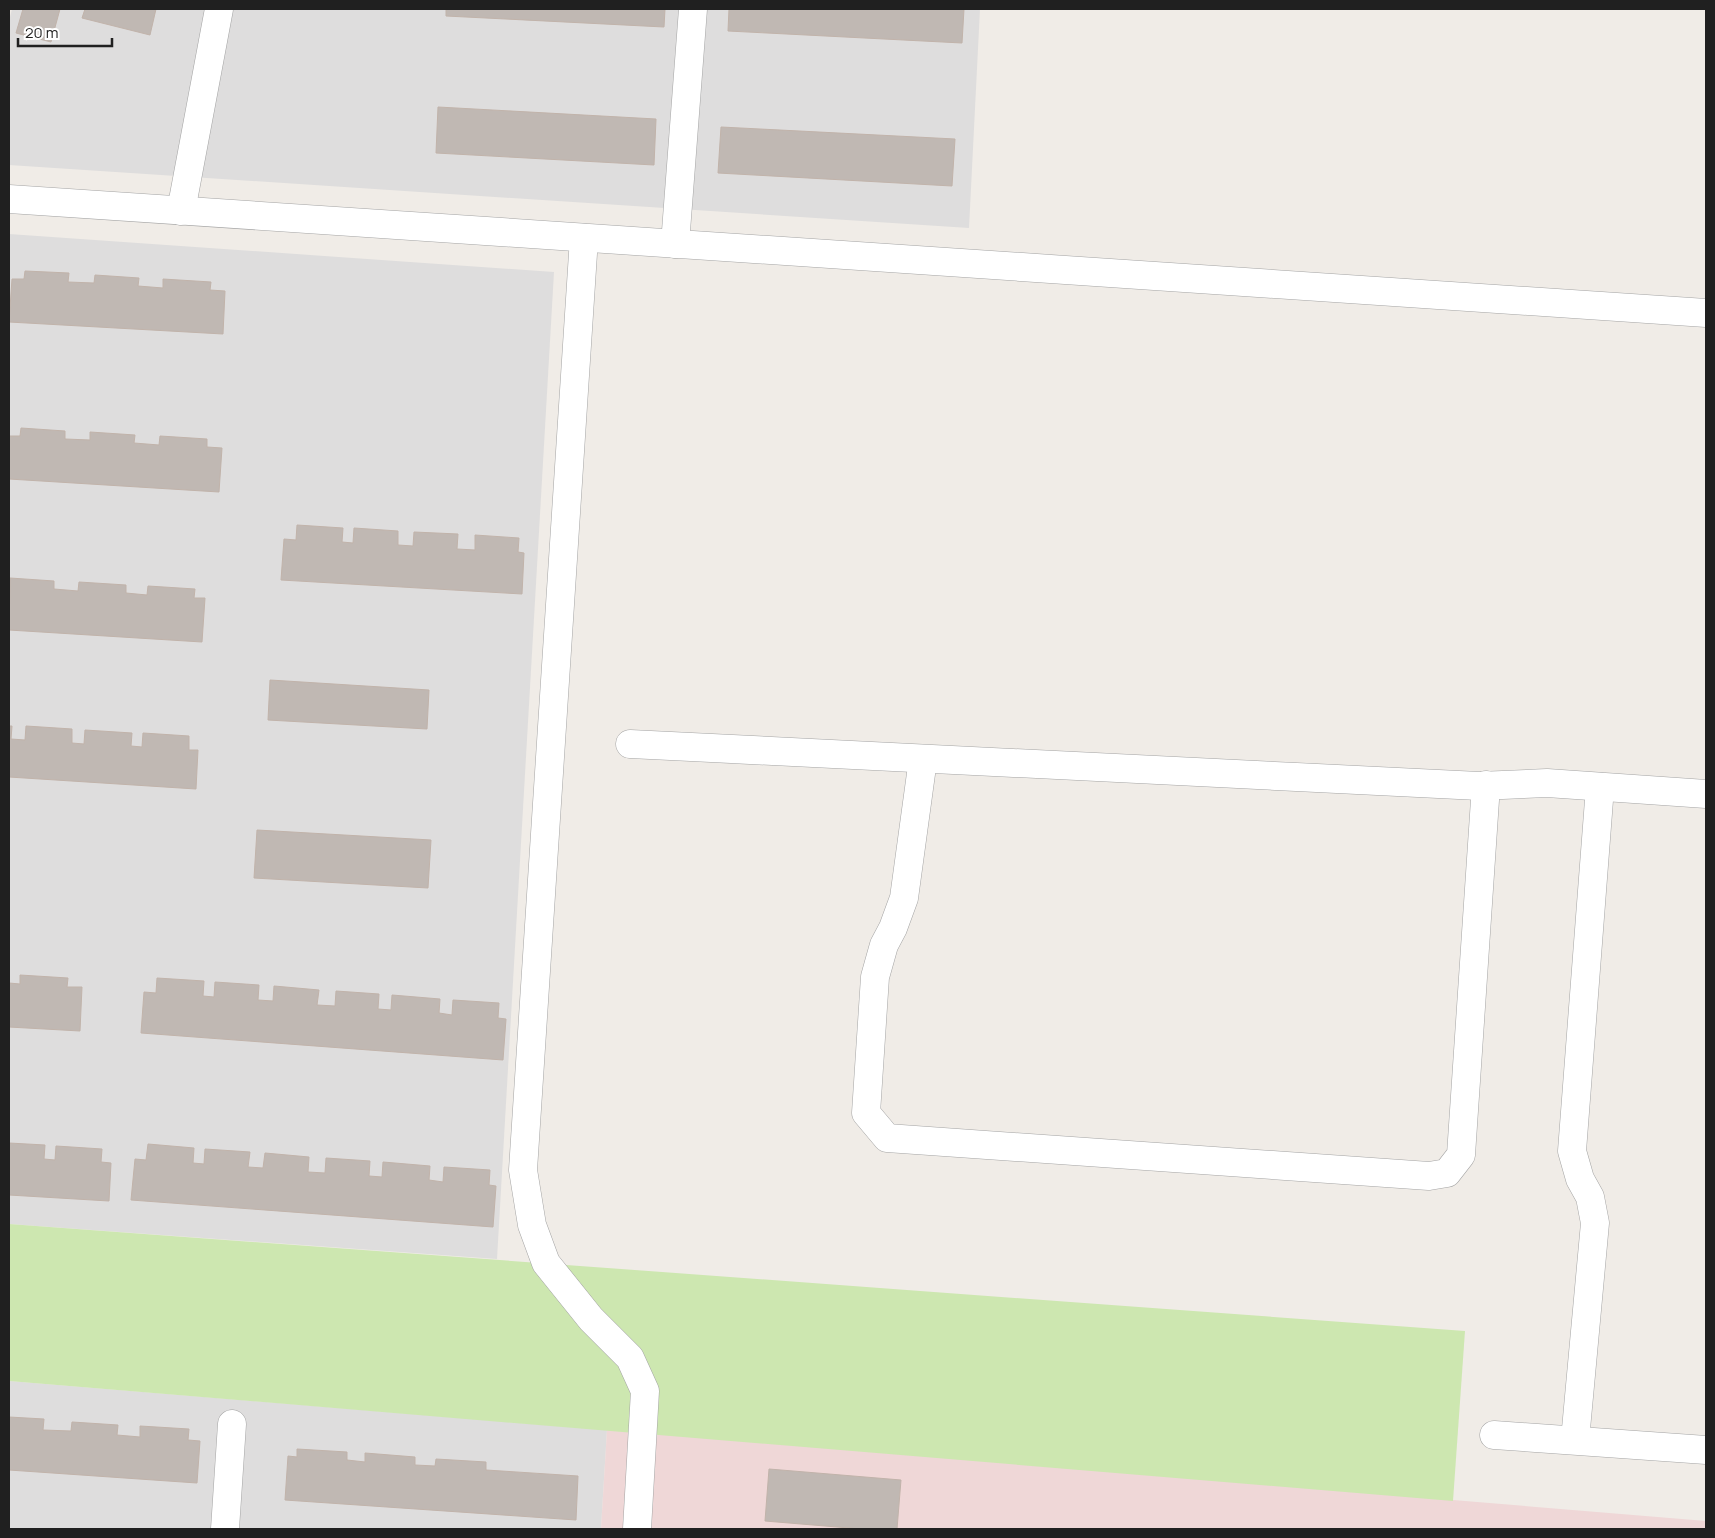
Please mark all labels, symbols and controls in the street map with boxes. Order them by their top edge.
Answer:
scale bar [18,15,111,47]
text: 20 m [25,22,58,43]

